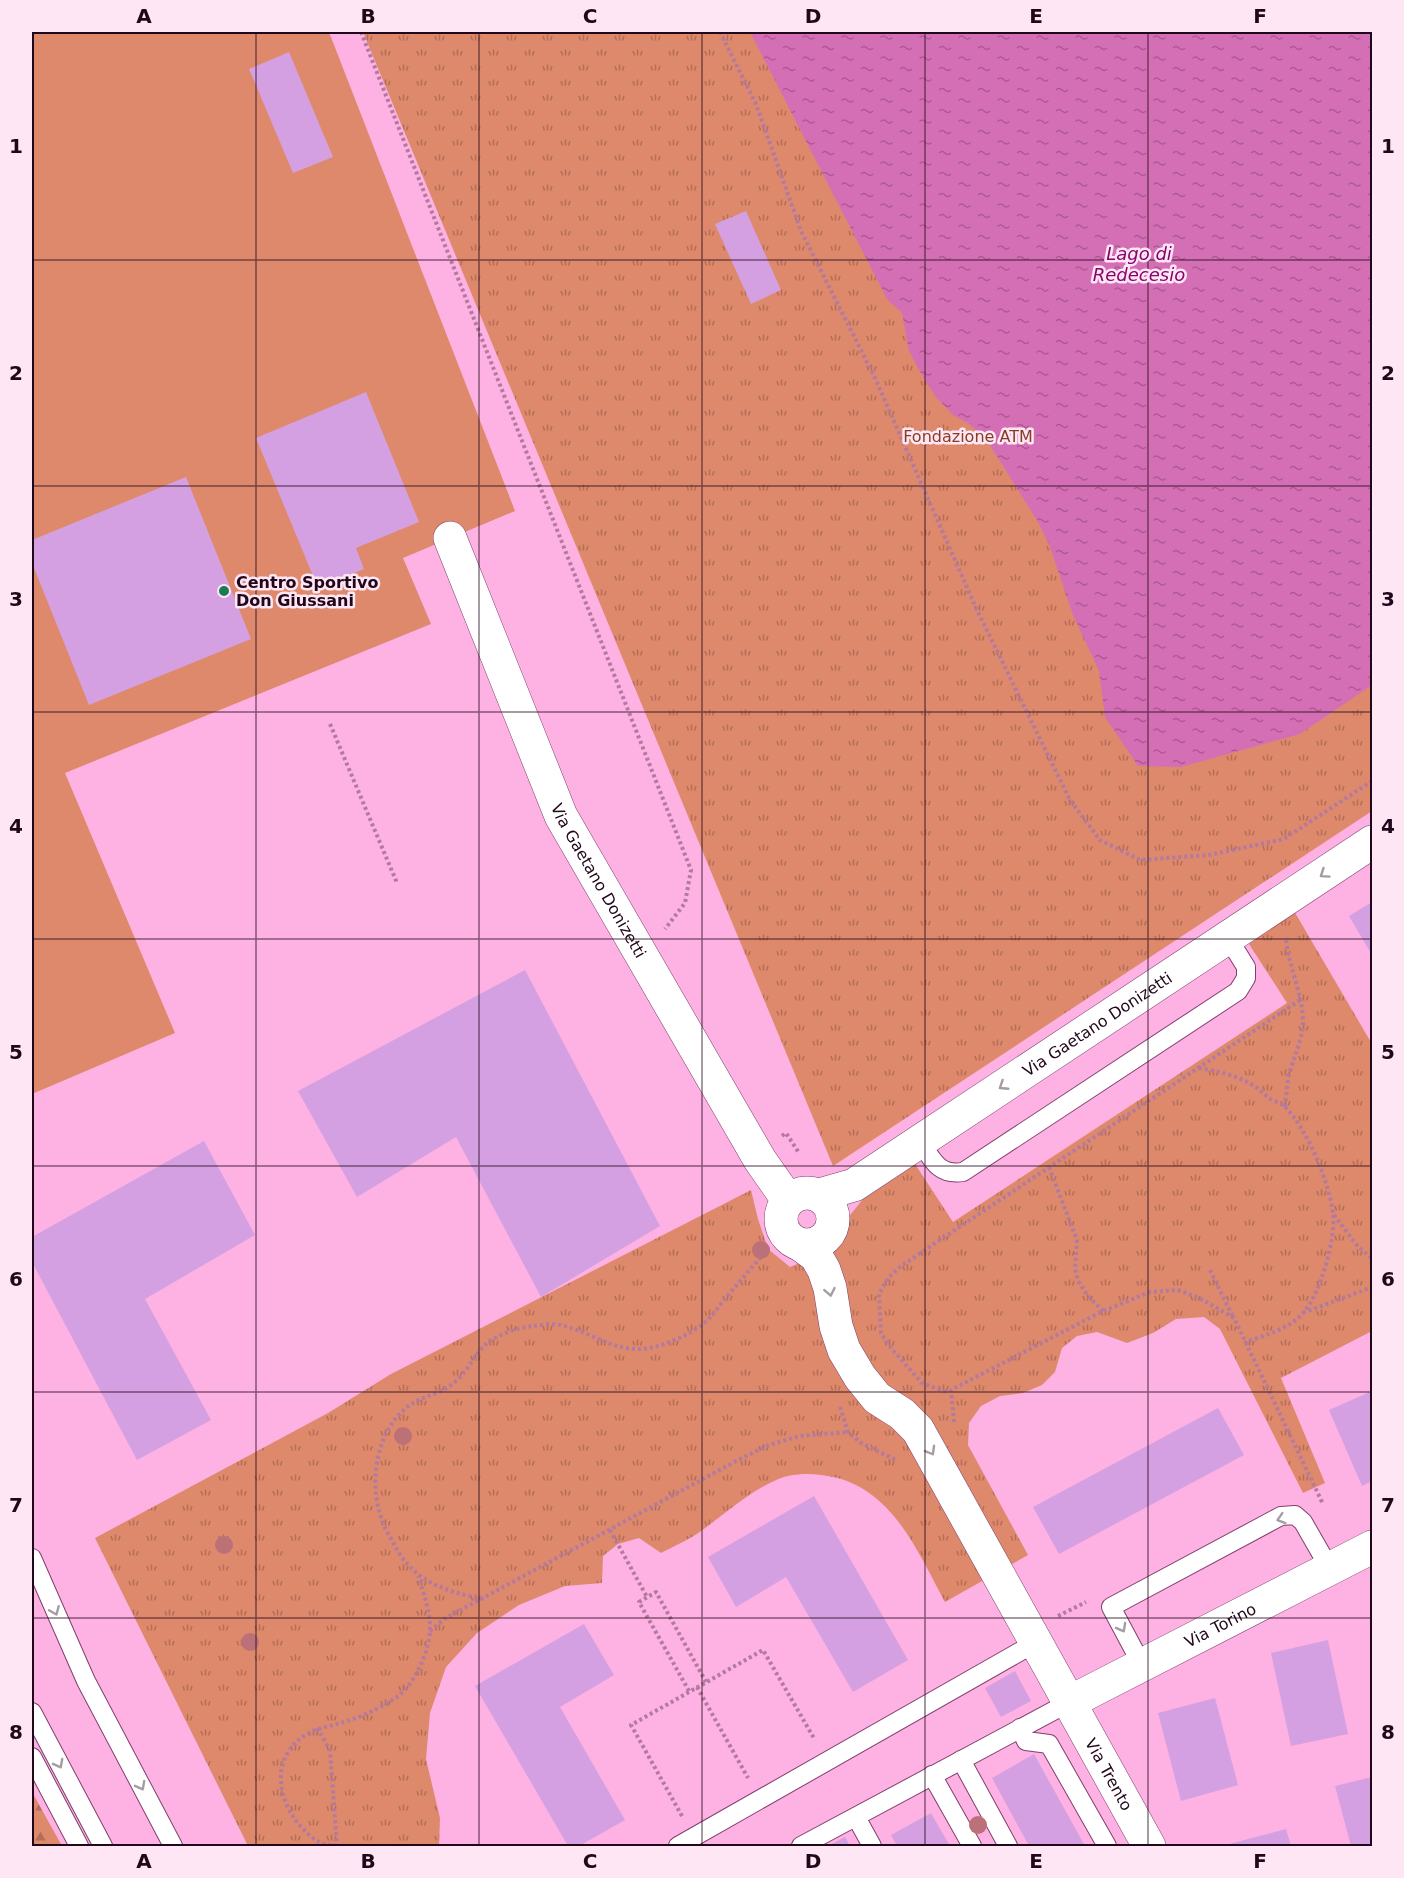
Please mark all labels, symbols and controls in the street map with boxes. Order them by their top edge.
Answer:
text: A [136,4,152,28]
text: B [360,4,376,28]
text: C [583,4,597,28]
text: D [805,4,821,28]
text: E [1029,4,1043,28]
text: F [1253,4,1267,28]
text: 1 [9,134,23,158]
text: 1 [1381,134,1395,158]
water label: Lago di Redecesio [1093,243,1185,285]
text: 2 [9,361,23,385]
text: 2 [1381,361,1395,385]
park label: Fondazione ATM [903,427,1033,446]
place label: Centro Sportivo Don Giussani [236,573,379,610]
marker: Centro Sportivo Don Giussani [217,584,231,598]
text: 3 [9,587,23,611]
text: 3 [1381,587,1395,611]
street label: Via Gaetano Donizetti [547,801,650,961]
text: 4 [9,814,23,838]
text: 4 [1381,814,1395,838]
one-way arrow [1320,867,1331,878]
street label: Via Gaetano Donizetti [1019,968,1176,1081]
text: 5 [9,1040,23,1064]
text: 5 [1381,1040,1395,1064]
one-way arrow [999,1078,1010,1089]
text: 6 [9,1267,23,1291]
text: 6 [1381,1267,1395,1291]
one-way arrow [823,1287,836,1297]
one-way arrow [924,1445,935,1455]
text: 7 [9,1493,23,1517]
text: 7 [1381,1493,1395,1517]
one-way arrow [1276,1512,1287,1524]
street label: Via Torino [1181,1599,1259,1652]
one-way arrow [48,1605,60,1616]
one-way arrow [1115,1622,1126,1632]
text: 8 [9,1720,23,1744]
text: 8 [1381,1720,1395,1744]
street label: Via Trento [1081,1735,1136,1814]
one-way arrow [52,1758,63,1768]
one-way arrow [134,1780,145,1790]
text: A [136,1849,152,1873]
text: B [360,1849,376,1873]
text: C [583,1849,597,1873]
text: D [805,1849,821,1873]
text: E [1029,1849,1043,1873]
text: F [1253,1849,1267,1873]

